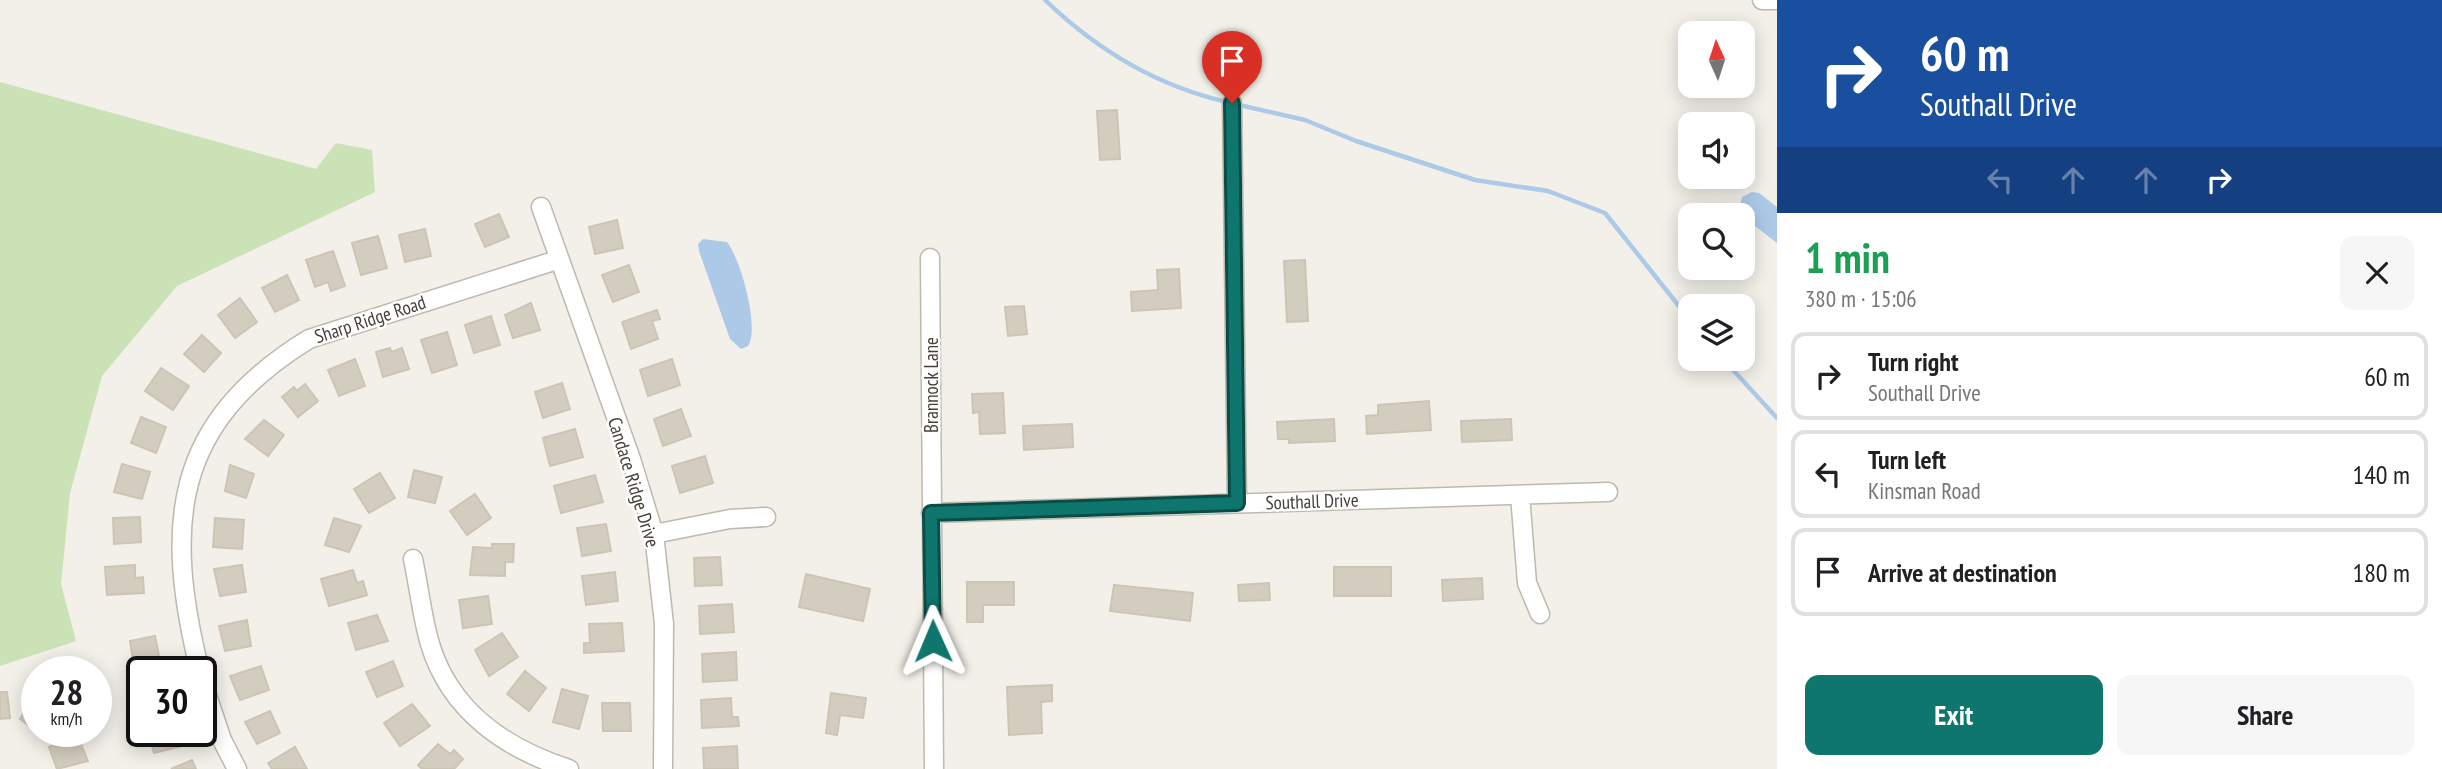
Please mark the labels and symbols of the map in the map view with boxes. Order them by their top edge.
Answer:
north arrow [1678,21,1755,98]
pin [1202,31,1262,103]
street label: Sharp Ridge Road [311,290,429,348]
street label: Brannock Lane [919,337,943,433]
street label: Candace Ridge Drive [603,414,665,550]
street label: Southall Drive [1265,487,1359,515]
position arrow [896,604,970,678]
speed limit sign: 30 [126,656,217,747]

